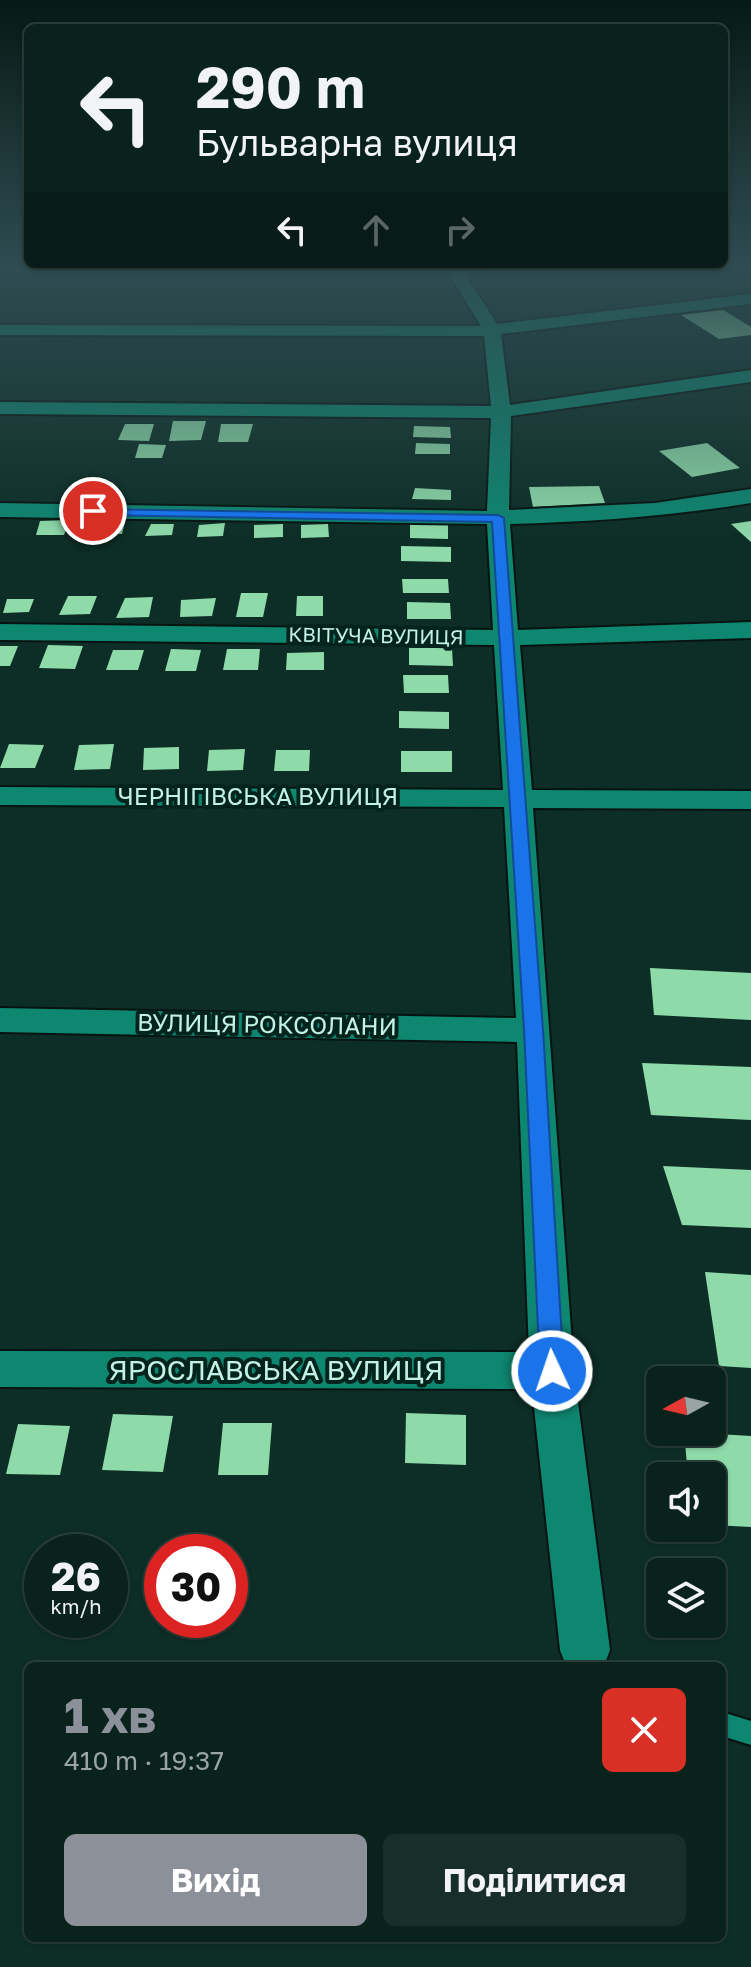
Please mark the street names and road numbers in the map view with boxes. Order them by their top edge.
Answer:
street label: КВІТУЧА ВУЛИЦЯ [288,621,464,649]
street label: ЧЕРНІГІВСЬКА ВУЛИЦЯ [118,781,398,810]
street label: ВУЛИЦЯ РОКСОЛАНИ [137,1007,397,1040]
street label: ЯРОСЛАВСЬКА ВУЛИЦЯ [109,1353,443,1386]

